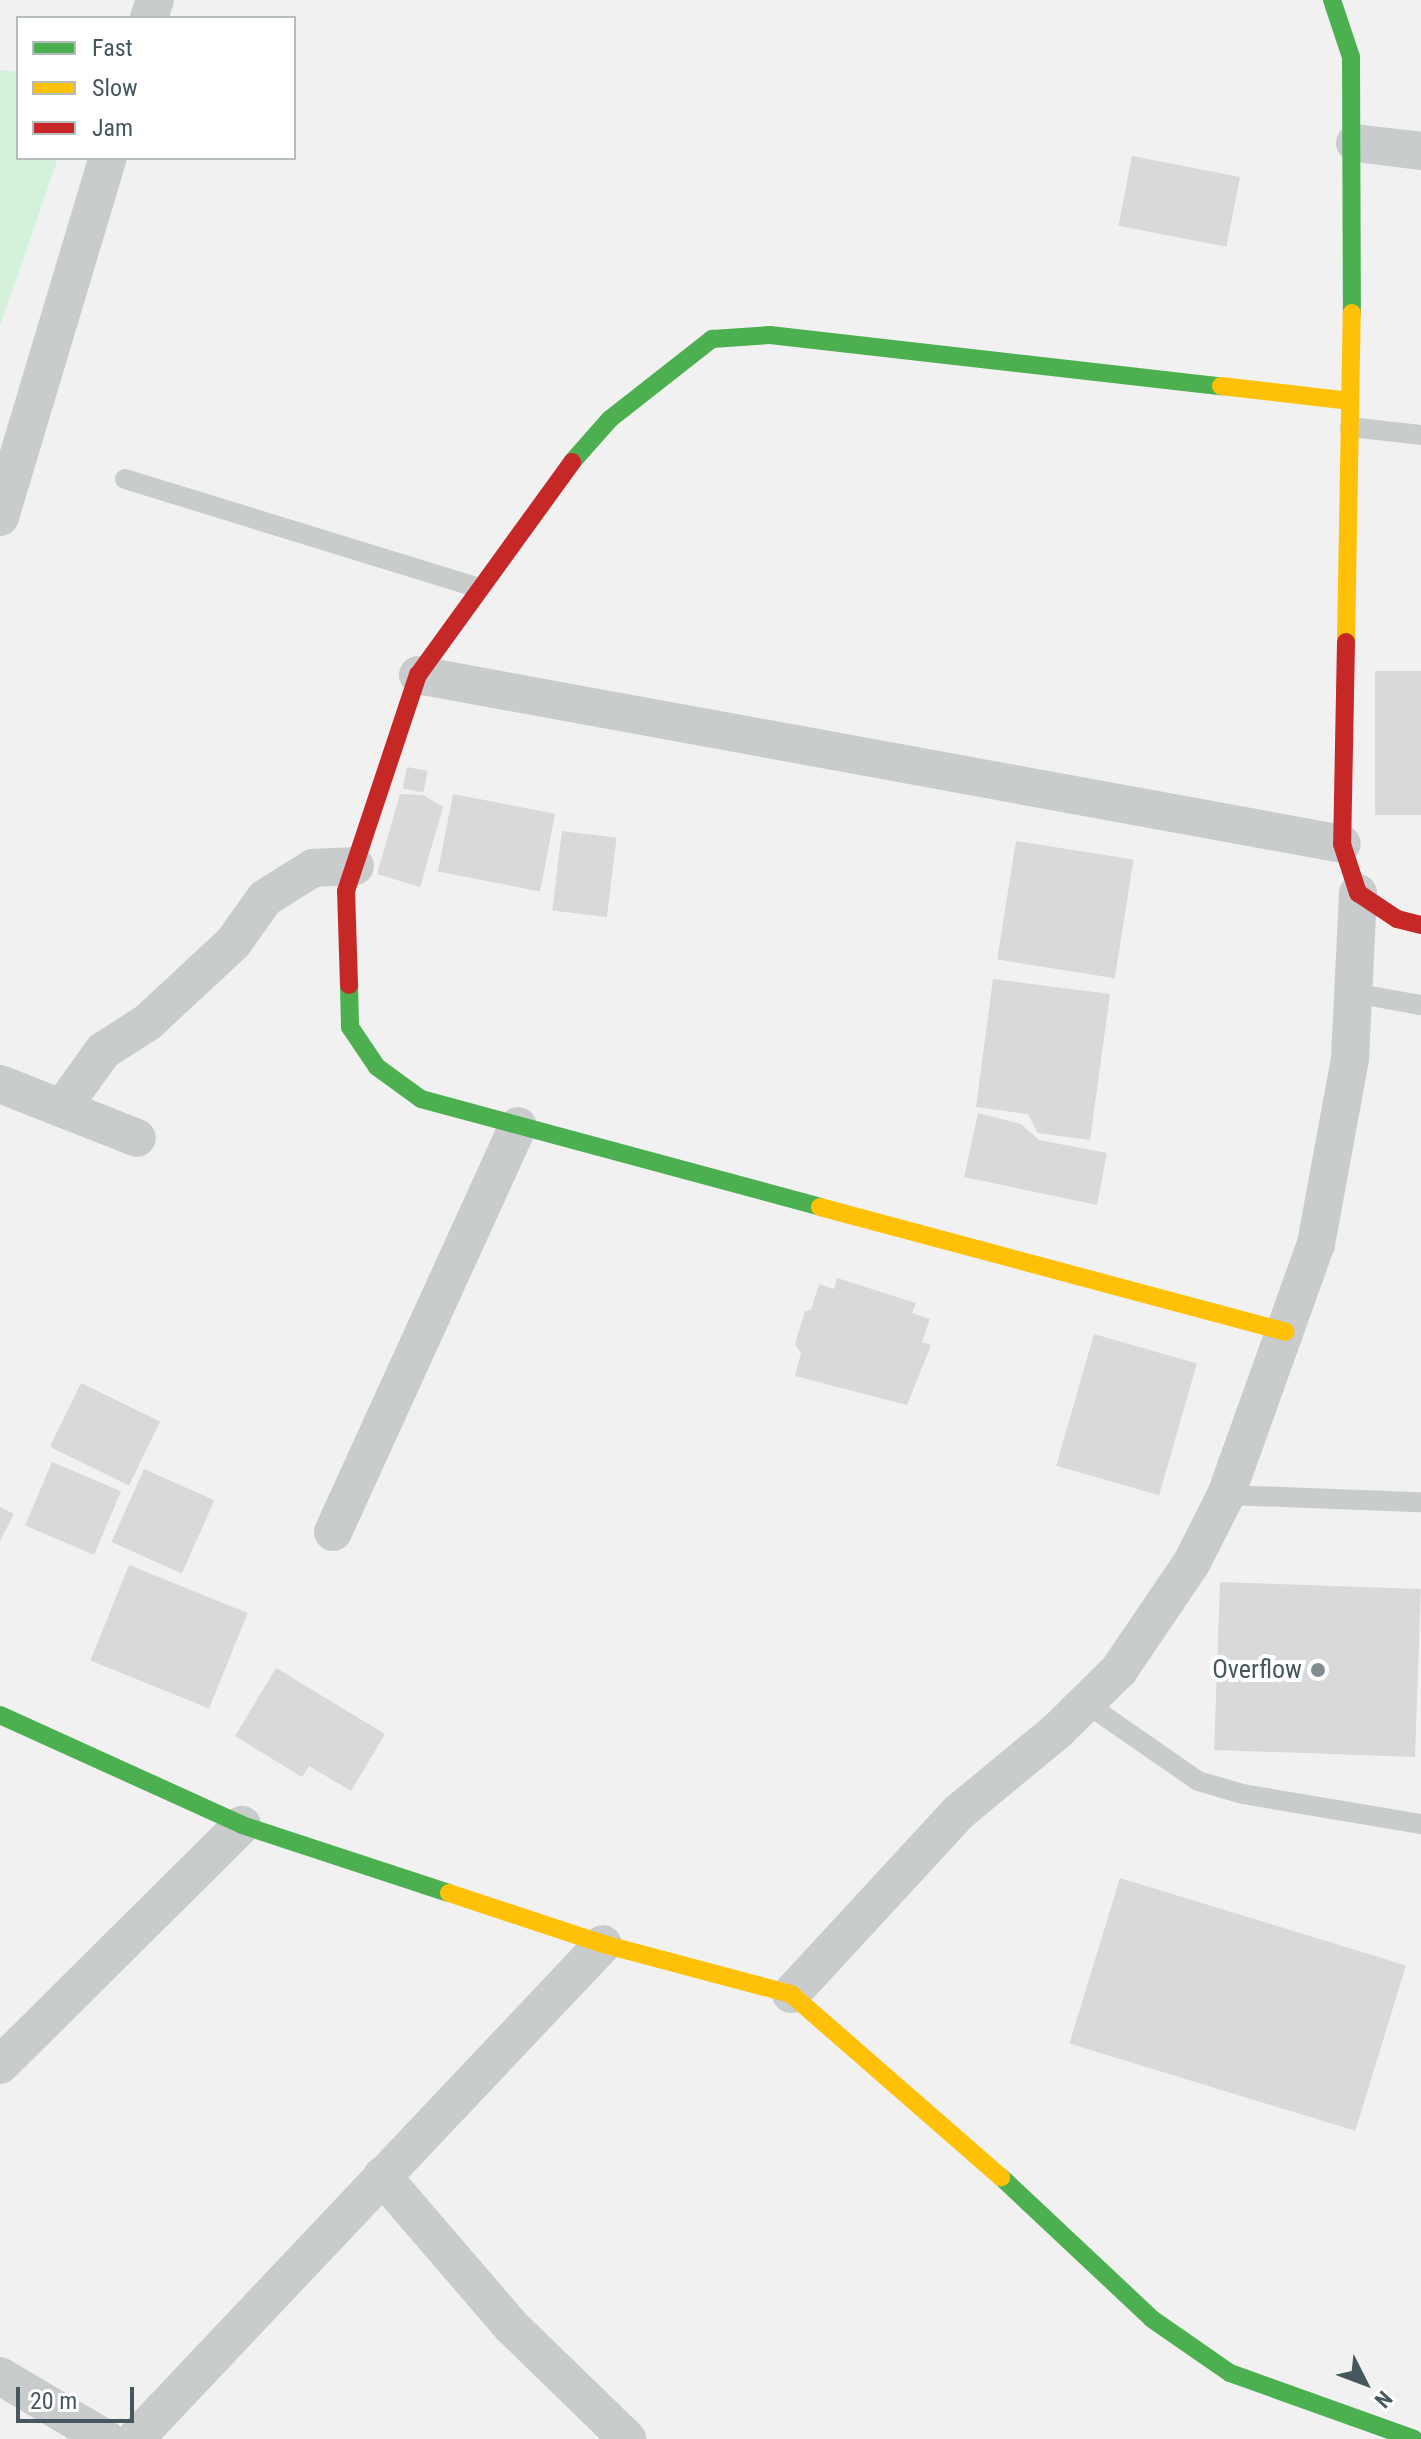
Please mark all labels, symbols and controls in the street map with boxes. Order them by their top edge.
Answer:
legend [16,16,296,160]
text: Fast [92,34,133,62]
text: Slow [92,74,138,102]
text: Jam [92,114,133,142]
place label: Overflow [1212,1654,1302,1686]
marker: Overflow [1309,1661,1327,1679]
north arrow [1325,2343,1405,2423]
scale bar [20,2371,138,2421]
text: N [1369,2386,1397,2413]
text: 20 m [30,2387,77,2415]

